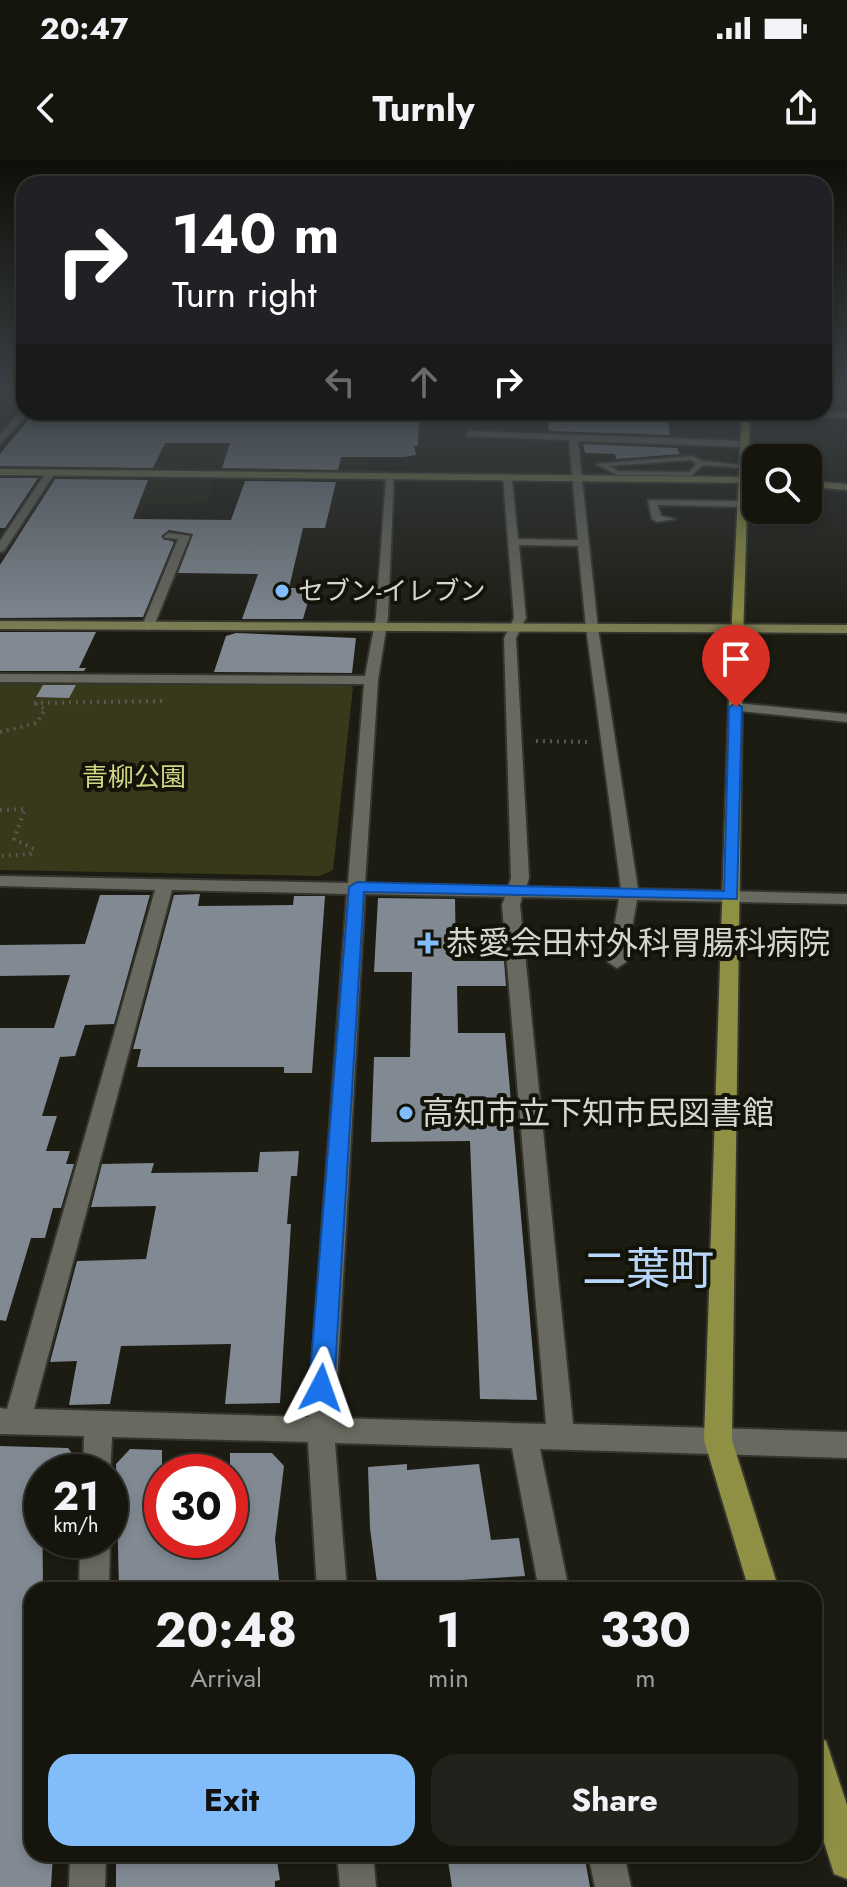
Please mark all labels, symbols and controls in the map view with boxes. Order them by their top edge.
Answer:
text: 20:47 [40,7,128,50]
text: Turnly [373,82,475,134]
icon: back [24,86,68,130]
icon: share [779,86,823,130]
text: 140 m [172,193,339,274]
icon: right [40,208,144,312]
text: Turn right [172,268,317,320]
icon: left [318,360,362,404]
icon: ahead [402,360,446,404]
icon: right [486,360,530,404]
map controls [742,444,822,524]
button: search [742,444,822,524]
place label: セブン-イレブン [298,572,485,610]
marker: セブン-イレブン [273,582,291,600]
pin [702,625,770,707]
icon: arrive [714,637,758,681]
park label: 青柳公園 [82,758,186,796]
place label: 恭愛会田村外科胃腸科病院 [446,920,830,966]
marker: 恭愛会田村外科胃腸科病院 [417,932,439,954]
place label: 高知市立下知市民図書館 [422,1090,774,1136]
marker: 高知市立下知市民図書館 [397,1104,415,1122]
district label: 二葉町 [582,1237,714,1301]
position arrow [279,1346,363,1430]
speed limit sign: 30 [144,1454,248,1558]
text: 21 [53,1467,99,1525]
text: km/h [53,1511,99,1540]
text: 20:48 [155,1596,297,1665]
text: 1 [436,1596,461,1665]
text: 330 [600,1596,691,1665]
text: Arrival [190,1659,262,1697]
text: min [428,1659,469,1697]
text: m [635,1659,656,1697]
button: Exit [48,1754,415,1846]
button: Share [431,1754,798,1846]

